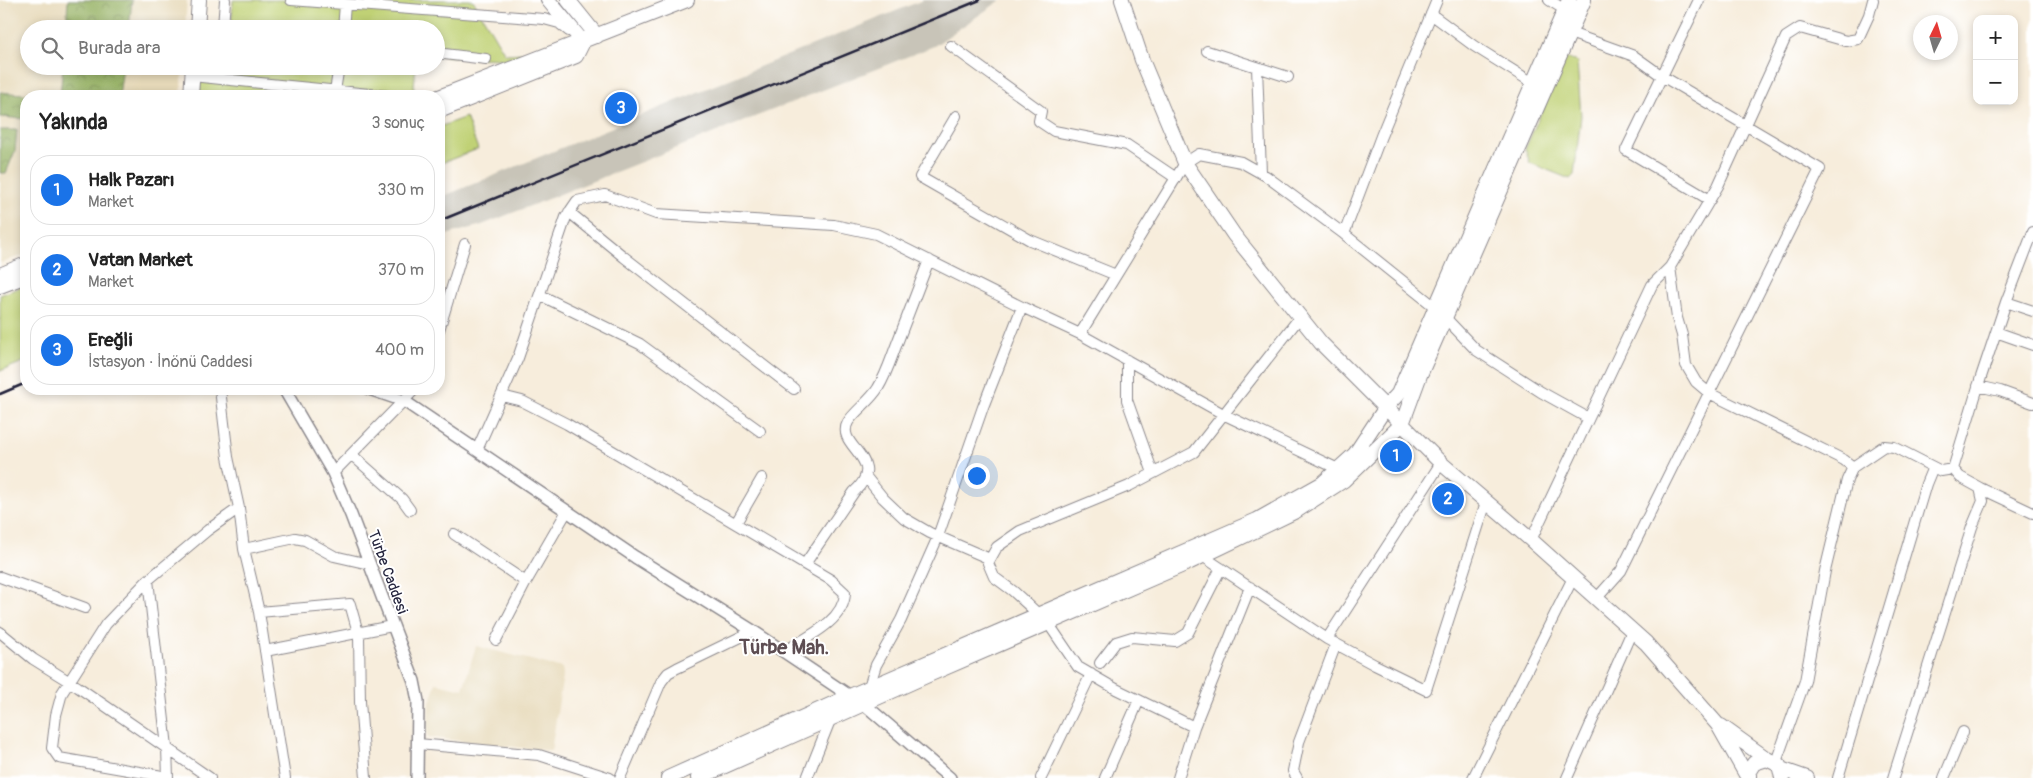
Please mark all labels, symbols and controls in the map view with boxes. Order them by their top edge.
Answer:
north arrow [1913,15,1958,60]
map controls [1973,15,2018,105]
button: + [1973,15,2018,60]
search box [20,20,445,75]
icon: search [38,34,66,62]
text: Burada ara [78,36,161,60]
button: − [1973,60,2018,105]
pin: 3 [605,89,637,127]
text: Yakında [40,109,107,136]
text: 3 sonuç [372,113,425,133]
text: Halk Pazarı [88,168,175,192]
text: 1 [54,180,60,200]
text: 330 m [378,180,424,200]
text: Market [88,192,134,212]
text: Vatan Market [88,248,193,272]
text: 2 [53,260,61,280]
text: 370 m [378,260,424,280]
text: Market [88,272,134,292]
text: Ereğli [88,328,132,352]
text: 3 [53,340,61,360]
text: 400 m [375,340,424,360]
text: İstasyon · İnönü Caddesi [88,352,252,372]
pin: 1 [1380,437,1412,475]
your location [964,463,990,489]
pin: 2 [1432,480,1464,518]
street label: Türbe Caddesi [364,528,412,617]
district label: Türbe Mah. [738,635,829,660]

